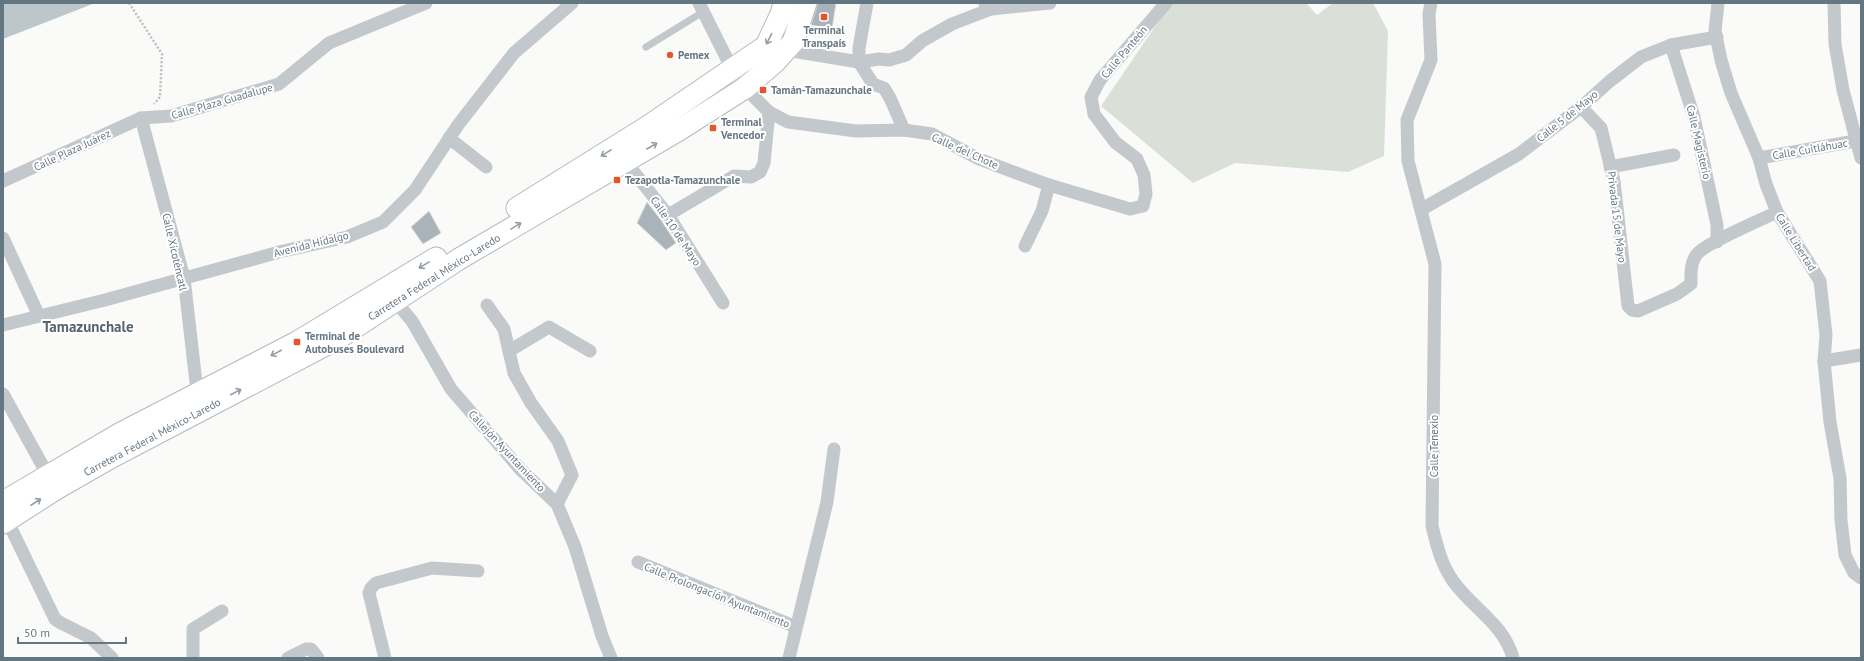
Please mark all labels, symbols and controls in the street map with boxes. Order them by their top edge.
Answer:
marker: Terminal Transpaís [819,12,829,22]
place label: Terminal Transpaís [802,23,846,50]
street label: Calle Panteón [1098,23,1150,81]
one-way arrow [765,33,772,45]
place label: Pemex [678,48,710,62]
marker: Pemex [665,50,675,60]
street label: Calle Plaza Guadalupe [170,80,275,122]
place label: Tamán-Tamazunchale [771,83,872,97]
marker: Tamán-Tamazunchale [758,85,768,95]
street label: Calle 5 de Mayo [1533,87,1601,145]
street label: Calle Magisterio [1684,103,1714,181]
place label: Terminal Vencedor [720,115,764,142]
marker: Terminal Vencedor [708,123,718,133]
street label: Calle Plaza Juárez [31,126,113,174]
street label: Calle del Chote [929,130,1001,172]
street label: Calle Cuitláhuac [1771,135,1849,163]
one-way arrow [646,141,658,149]
one-way arrow [601,149,612,157]
street label: Privada 15 de Mayo [1604,171,1630,264]
place label: Tezapotla-Tamazunchale [625,173,741,187]
marker: Tezapotla-Tamazunchale [612,175,622,185]
street label: Calle 10 de Mayo [648,194,704,269]
street label: Calle Libertad [1773,210,1819,274]
street label: Calle Xicoténcatl [159,212,191,293]
one-way arrow [510,221,522,229]
street label: Avenida Hidalgo [272,228,350,260]
street label: Carretera Federal México-Laredo [365,230,503,324]
one-way arrow [419,261,430,269]
district label: Tamazunchale [42,317,134,336]
place label: Terminal de Autobuses Boulevard [305,329,404,356]
marker: Terminal de Autobuses Boulevard [292,337,302,347]
one-way arrow [270,350,282,357]
one-way arrow [230,388,242,396]
street label: Carretera Federal México-Laredo [81,395,223,479]
street label: Callejón Ayuntamiento [466,407,548,495]
street label: Calle Tenexio [1427,415,1441,477]
one-way arrow [30,498,41,506]
street label: Calle Prolongación Ayuntamiento [642,559,792,631]
scale bar [18,619,126,645]
text: 50 m [24,625,50,640]

